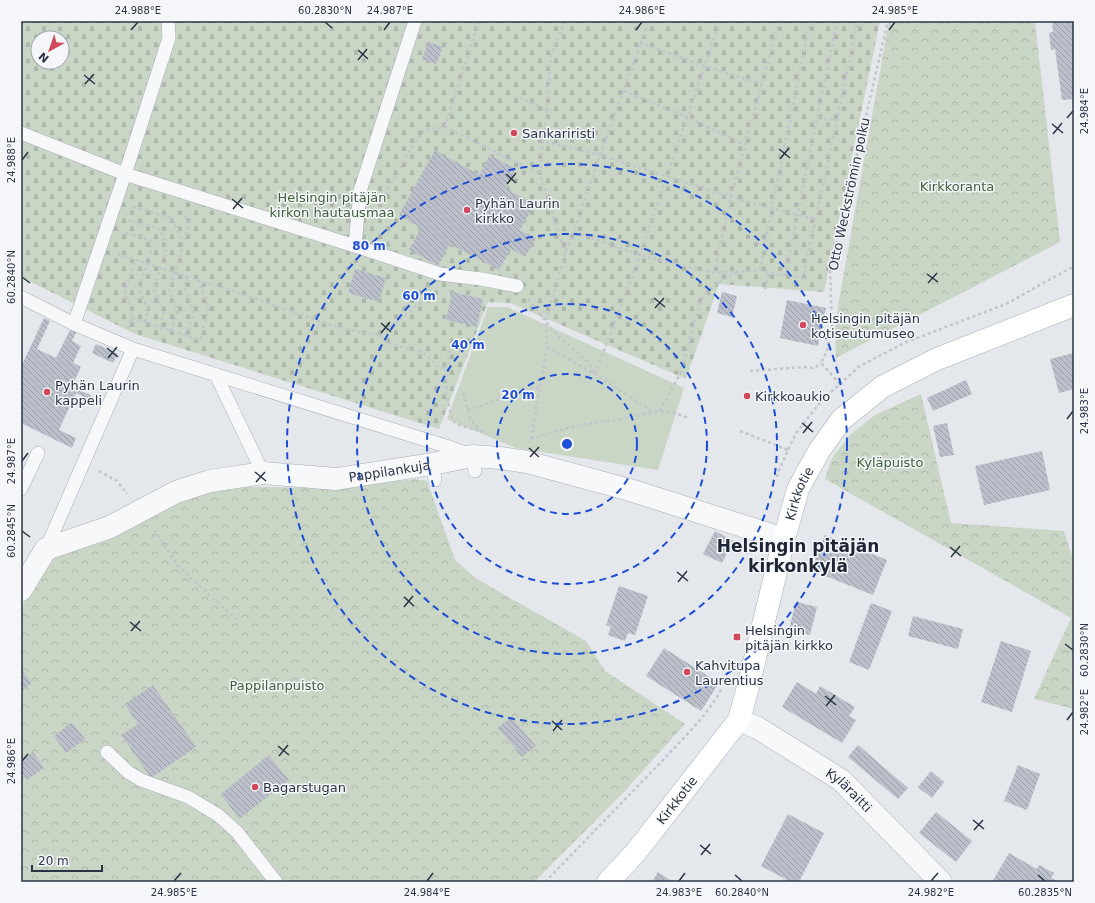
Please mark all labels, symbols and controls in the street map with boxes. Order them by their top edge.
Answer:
text: 24.988°E [115,5,161,16]
text: 60.2830°N [298,5,352,16]
text: 24.987°E [367,5,413,16]
text: 24.986°E [619,5,665,16]
text: 24.985°E [872,5,918,16]
north arrow [30,30,70,70]
text: N [36,49,52,65]
text: 24.984°E [1079,88,1090,134]
street label: Otto Weckströmin polku [825,116,873,272]
place label: Sankariristi [522,126,595,141]
marker: Sankariristi [509,128,519,138]
text: 24.988°E [6,137,17,183]
park label: Kirkkoranta [920,179,994,194]
park label: Helsingin pitäjän kirkon hautausmaa [270,190,395,220]
place label: Pyhän Laurin kirkko [475,196,560,226]
marker: Pyhän Laurin kirkko [462,205,472,215]
text: 80 m [352,239,386,253]
text: 60.2840°N [6,250,17,304]
text: 60 m [402,289,436,303]
place label: Helsingin pitäjän kotiseutumuseo [811,311,920,341]
marker: Helsingin pitäjän kotiseutumuseo [798,320,808,330]
text: 40 m [451,338,485,352]
place label: Pyhän Laurin kappeli [55,378,140,408]
marker: Pyhän Laurin kappeli [42,387,52,397]
text: 20 m [501,388,535,402]
text: 24.983°E [1079,388,1090,434]
place label: Kirkkoaukio [755,389,830,404]
marker: Kirkkoaukio [742,391,752,401]
centre of rings [560,437,574,451]
text: 24.987°E [6,438,17,484]
park label: Kyläpuisto [857,455,923,470]
street label: Pappilankuja [348,457,431,484]
street label: Kirkkotie [782,464,816,522]
text: 60.2845°N [6,504,17,558]
district label: Helsingin pitäjän kirkonkylä [717,536,879,576]
place label: Helsingin pitäjän kirkko [745,623,833,653]
text: 60.2830°N [1079,623,1090,677]
marker: Helsingin pitäjän kirkko [732,632,742,642]
place label: Kahvitupa Laurentius [695,658,764,688]
marker: Kahvitupa Laurentius [682,667,692,677]
park label: Pappilanpuisto [229,678,325,693]
text: 24.982°E [1079,689,1090,735]
text: 24.986°E [6,738,17,784]
street label: Kyläraitti [823,765,875,815]
street label: Kirkkotie [653,773,700,827]
place label: Bagarstugan [263,780,346,795]
marker: Bagarstugan [250,782,260,792]
scale bar [32,847,102,873]
text: 20 m [38,854,69,868]
text: 24.985°E [151,887,197,898]
text: 24.984°E [404,887,450,898]
text: 24.983°E [656,887,702,898]
text: 60.2840°N [715,887,769,898]
text: 24.982°E [908,887,954,898]
text: 60.2835°N [1018,887,1072,898]

